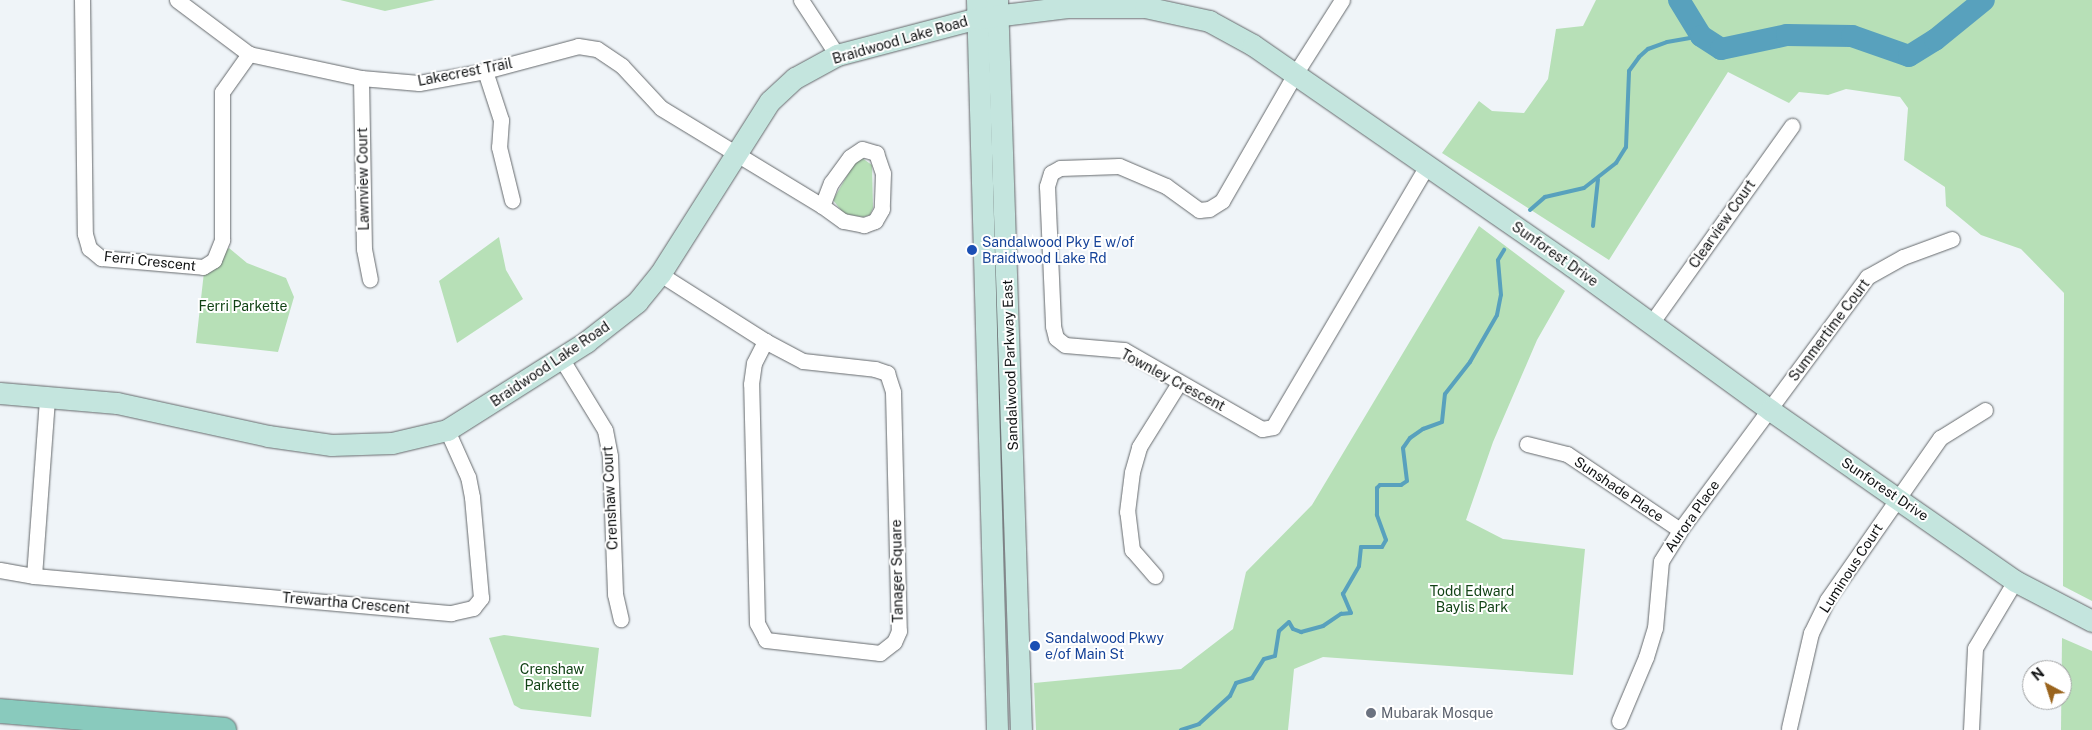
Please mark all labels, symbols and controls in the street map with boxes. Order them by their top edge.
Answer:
street label: Braidwood Lake Road [830,13,970,67]
street label: Lakecrest Trail [416,55,514,89]
street label: Lawnview Court [354,127,372,231]
street label: Clearview Court [1685,177,1759,271]
street label: Sunforest Drive [1509,218,1601,290]
place label: Sandalwood Pky E w/of Braidwood Lake Rd [982,234,1135,266]
marker: Sandalwood Pky E w/of Braidwood Lake Rd [966,244,978,256]
street label: Ferri Crescent [103,248,197,274]
street label: Summertime Court [1785,275,1873,385]
street label: Sandalwood Parkway East [999,279,1021,451]
park label: Ferri Parkette [199,298,287,314]
street label: Braidwood Lake Road [487,318,613,410]
street label: Townley Crescent [1118,345,1228,415]
street label: Crenshaw Court [599,445,621,551]
street label: Sunshade Place [1571,453,1667,525]
street label: Sunforest Drive [1838,454,1932,524]
street label: Aurora Place [1661,477,1723,555]
street label: Tanager Square [888,519,906,623]
street label: Luminous Court [1816,520,1886,616]
park label: Todd Edward Baylis Park [1430,583,1514,616]
street label: Trewartha Crescent [281,589,411,617]
place label: Sandalwood Pkwy e/of Main St [1045,630,1164,662]
marker: Sandalwood Pkwy e/of Main St [1029,640,1041,652]
north arrow [2022,660,2072,710]
park label: Crenshaw Parkette [520,661,584,694]
text: N [2029,665,2047,684]
place label: Mubarak Mosque [1381,705,1493,721]
marker: Mubarak Mosque [1365,707,1377,719]

